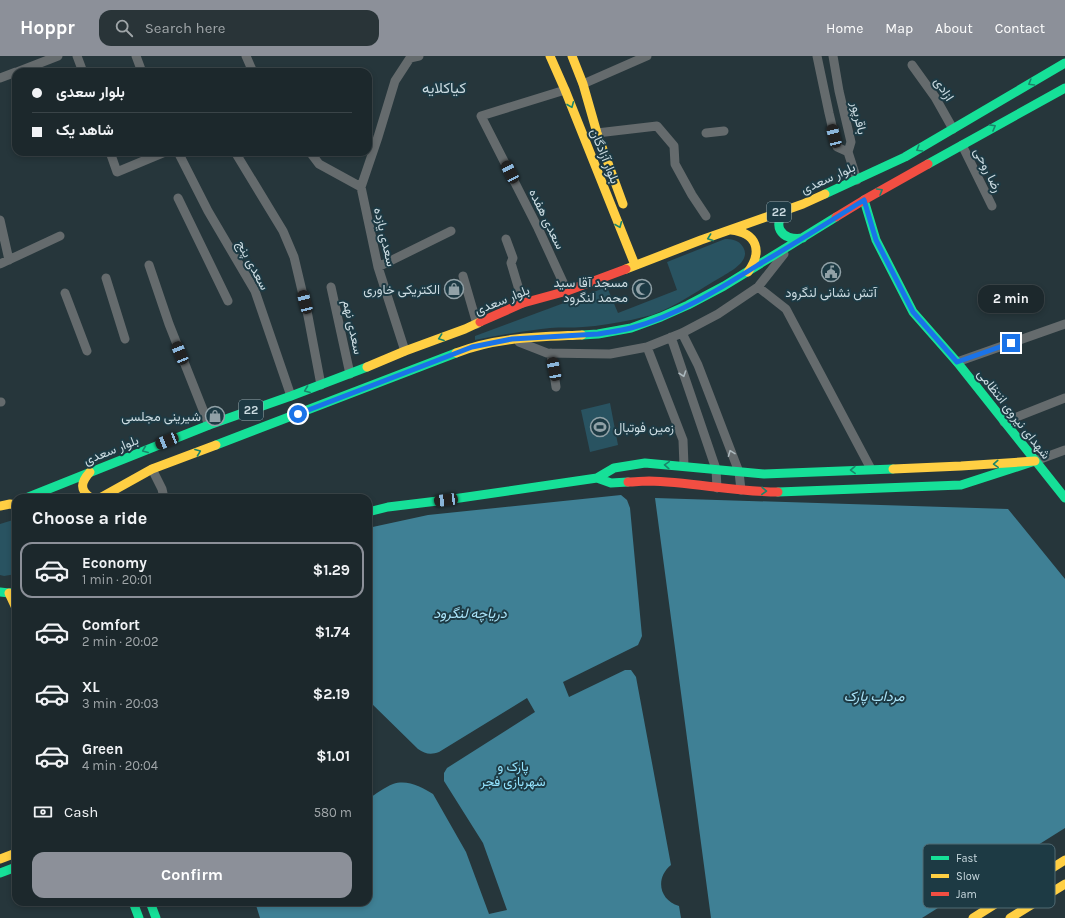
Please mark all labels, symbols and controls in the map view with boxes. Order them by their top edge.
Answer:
search box [99,10,379,46]
text: Hoppr [20,17,75,39]
icon: search [113,17,135,39]
text: Search here [145,19,225,37]
text: Home [826,20,863,37]
text: Map [885,20,913,37]
text: About [935,20,973,37]
text: Contact [995,20,1045,37]
street label: ازادی [930,74,957,104]
one-way arrow [1028,78,1035,85]
district label: کیاکلایه [422,79,466,97]
text: بلوار سعدی [56,83,125,101]
street label: باقرپور [846,99,870,136]
one-way arrow [566,100,574,108]
text: شاهد یک [56,121,114,139]
car [825,123,843,149]
one-way arrow [989,125,996,132]
street label: بلوار آزادگان [586,126,623,186]
one-way arrow [916,144,923,151]
street label: رضا روحی [970,145,1005,195]
car [499,159,521,185]
street label: بلوار سعدی [798,159,858,198]
street label: سعدی هفده [525,186,568,252]
one-way arrow [876,188,883,196]
road number: 22 [767,202,791,222]
street label: سعدی یازده [370,206,399,268]
one-way arrow [615,222,623,229]
one-way arrow [706,233,713,241]
street label: سعدی پنج [232,238,272,293]
public building icon: آتش نشانی لنگرود [820,261,842,283]
place label: مسجد آقا سید محمد لنگرود [553,275,628,306]
shop icon: الکتریکی خاوری [443,278,465,300]
mosque icon: مسجد آقا سید محمد لنگرود [631,278,653,300]
place label: الکتریکی خاوری [363,282,440,298]
street label: بلوار سعدی [472,282,532,319]
place label: آتش نشانی لنگرود [785,285,878,301]
callout: 2 min [978,285,1044,313]
car [296,289,314,315]
text: 2 min [993,291,1029,306]
street label: سعدی نهم [339,298,366,356]
one-way arrow [437,334,444,342]
route end [1002,334,1020,352]
car [170,340,190,366]
car [546,356,562,382]
street label: شهدای نیروی انتظامی [973,366,1054,463]
one-way arrow [679,371,687,378]
one-way arrow [303,386,310,394]
road number: 22 [239,400,263,420]
shop icon: شیرینی مجلسی [204,405,226,427]
route start [289,405,307,423]
place label: شیرینی مجلسی [121,409,201,425]
sports icon: زمین فوتبال [589,416,611,438]
place label: زمین فوتبال [614,420,674,436]
car [154,431,180,451]
street label: بلوار سعدی [81,432,141,469]
one-way arrow [142,445,150,453]
one-way arrow [195,448,202,456]
one-way arrow [728,449,736,456]
one-way arrow [993,459,999,468]
one-way arrow [664,460,670,469]
one-way arrow [850,466,856,474]
one-way arrow [761,487,767,496]
car [433,493,459,507]
text: Choose a ride [32,507,147,529]
icon: car [34,552,70,588]
text: Economy [82,554,147,572]
text: $1.29 [313,561,350,579]
text: 1 min · 20:01 [82,572,152,587]
water label: دریاچه لنگرود [433,605,507,623]
icon: car [34,614,70,650]
text: Comfort [82,616,140,634]
text: $1.74 [315,623,350,641]
text: 2 min · 20:02 [82,634,159,649]
icon: car [34,676,70,712]
text: XL [82,678,100,696]
text: $2.19 [313,685,350,703]
water label: مرداب پارک [844,688,905,706]
text: 3 min · 20:03 [82,696,159,711]
icon: car [34,738,70,774]
text: Green [82,740,123,758]
text: $1.01 [316,747,350,765]
text: 4 min · 20:04 [82,758,158,773]
park label: پارک و شهربازی فجر [479,759,546,790]
icon: cash [32,801,54,823]
text: Cash [64,803,98,821]
text: 580 m [314,805,352,820]
legend [923,844,1055,908]
button: Confirm [32,852,352,898]
text: Fast [956,852,977,865]
text: Slow [956,870,980,883]
text: Jam [956,888,977,901]

